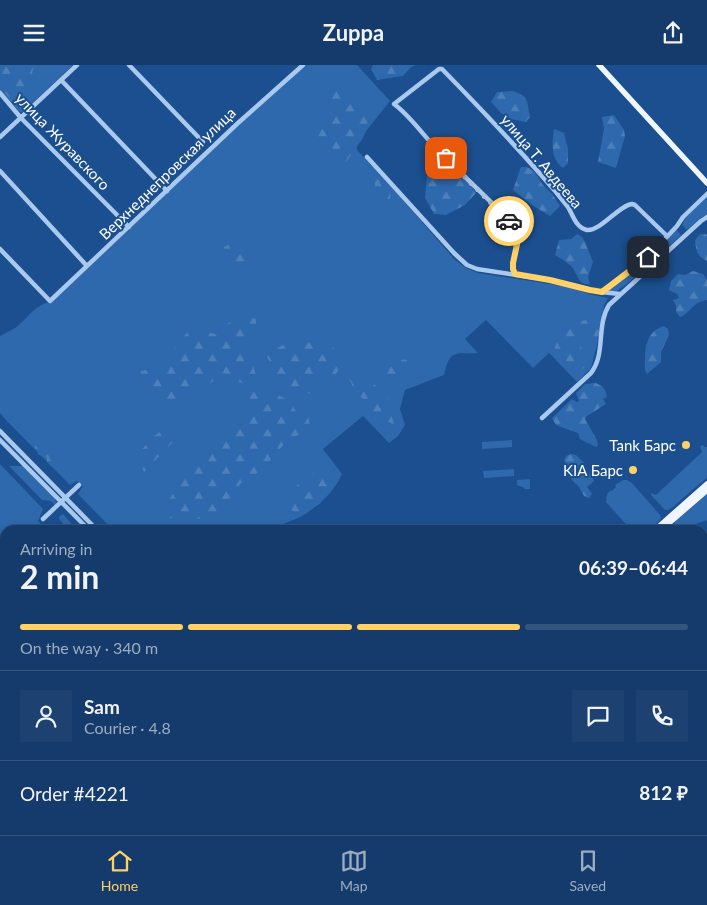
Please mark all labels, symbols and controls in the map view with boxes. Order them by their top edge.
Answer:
icon: menu [20,19,48,47]
text: Zuppa [323,19,384,46]
icon: share [659,19,687,47]
street label: улица Журавского [12,89,114,193]
street label: Верхнеднепровская улица [95,103,239,243]
street label: улица Т. Авдеева [497,110,587,212]
pin [425,137,467,179]
icon: bag [432,144,460,172]
courier [484,196,534,246]
icon: car [495,207,523,235]
pin [627,236,669,278]
icon: home [634,243,662,271]
place label: Tank Барс [609,436,676,454]
marker: Tank Барс [680,439,692,451]
place label: KIA Барс [563,461,623,479]
marker: KIA Барс [627,464,639,476]
text: Arriving in [20,539,93,558]
text: 06:39–06:44 [579,556,688,579]
text: 2 min [20,557,99,596]
text: On the way · 340 m [20,638,158,657]
button: person [20,690,72,742]
button: chat [572,690,624,742]
button: phone [636,690,688,742]
text: Sam [84,695,120,718]
text: Courier · 4.8 [84,718,171,737]
text: 812 ₽ [639,781,688,804]
text: Order #4221 [20,782,129,805]
tab: Home [101,847,138,894]
tab: Map [340,847,368,894]
tab: Saved [570,847,606,894]

